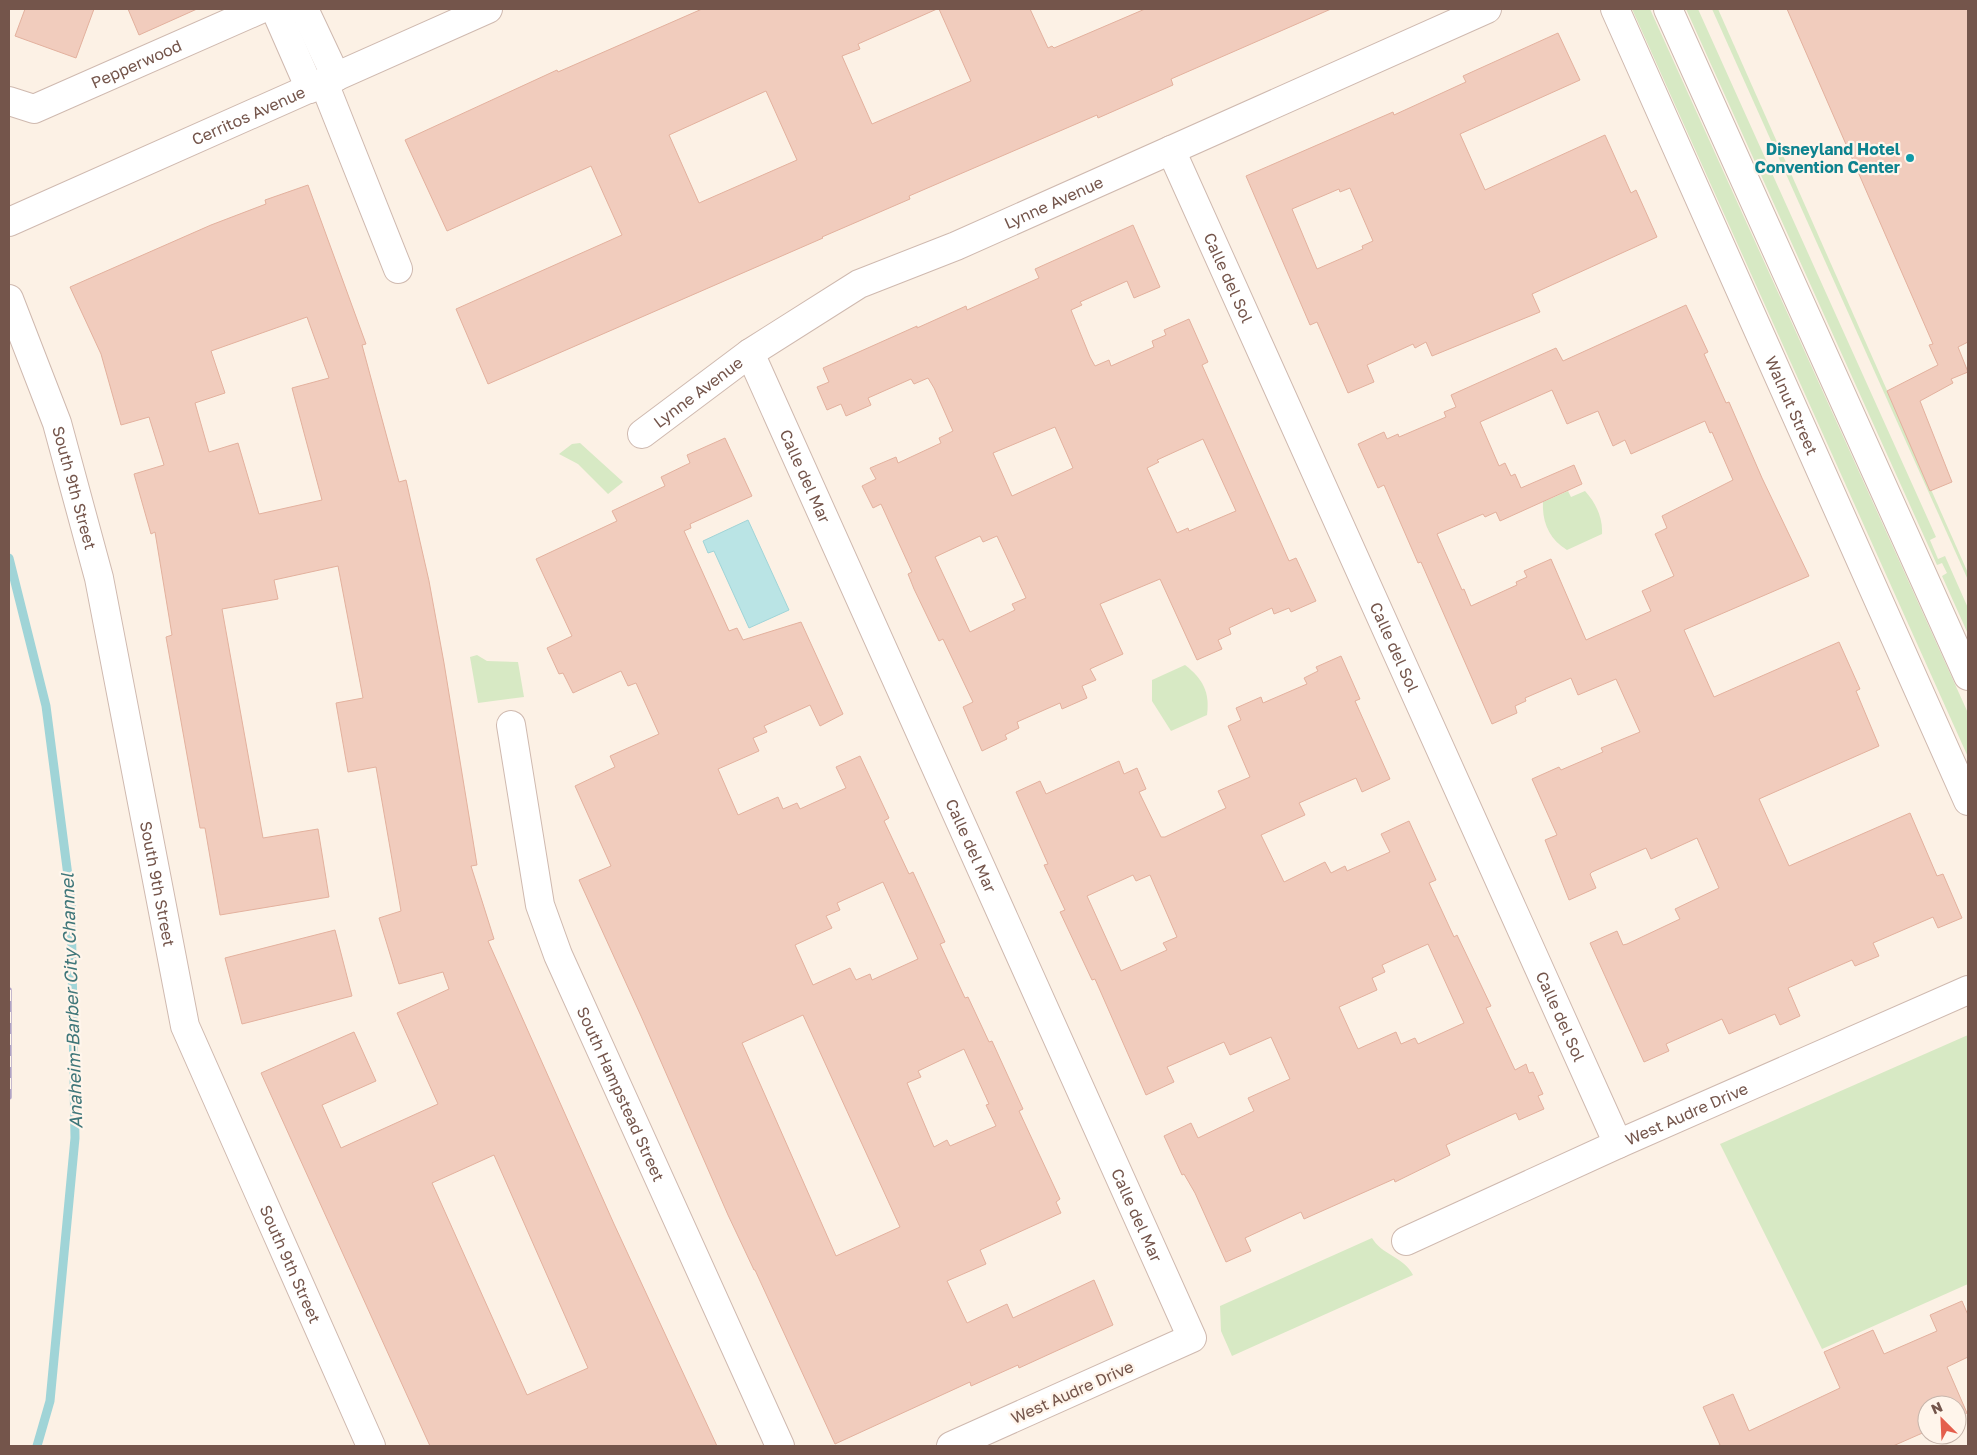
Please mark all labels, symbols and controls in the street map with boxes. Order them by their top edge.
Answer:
street label: Pepperwood [88,35,185,93]
street label: Cerritos Avenue [189,82,308,149]
place label: Disneyland Hotel Convention Center [1755,139,1901,177]
marker: Disneyland Hotel Convention Center [1904,152,1916,164]
street label: Lynne Avenue [1001,172,1106,233]
street label: Calle del Sol [1199,230,1257,326]
street label: Lynne Avenue [649,352,747,432]
street label: Walnut Street [1761,353,1822,458]
street label: South 9th Street [48,424,101,552]
street label: Calle del Mar [776,426,835,526]
street label: Calle del Sol [1366,599,1423,695]
street label: Calle del Mar [941,796,1001,896]
street label: South 9th Street [136,820,180,948]
water label: Anaheim-Barber City Channel [56,872,86,1129]
street label: Calle del Sol [1532,968,1590,1065]
street label: South Hampstead Street [573,1004,669,1184]
street label: West Audre Drive [1622,1078,1751,1150]
street label: Calle del Mar [1107,1165,1167,1265]
street label: South 9th Street [255,1202,325,1326]
street label: West Audre Drive [1008,1356,1136,1428]
north arrow [1917,1395,1967,1445]
text: N [1928,1398,1945,1418]

